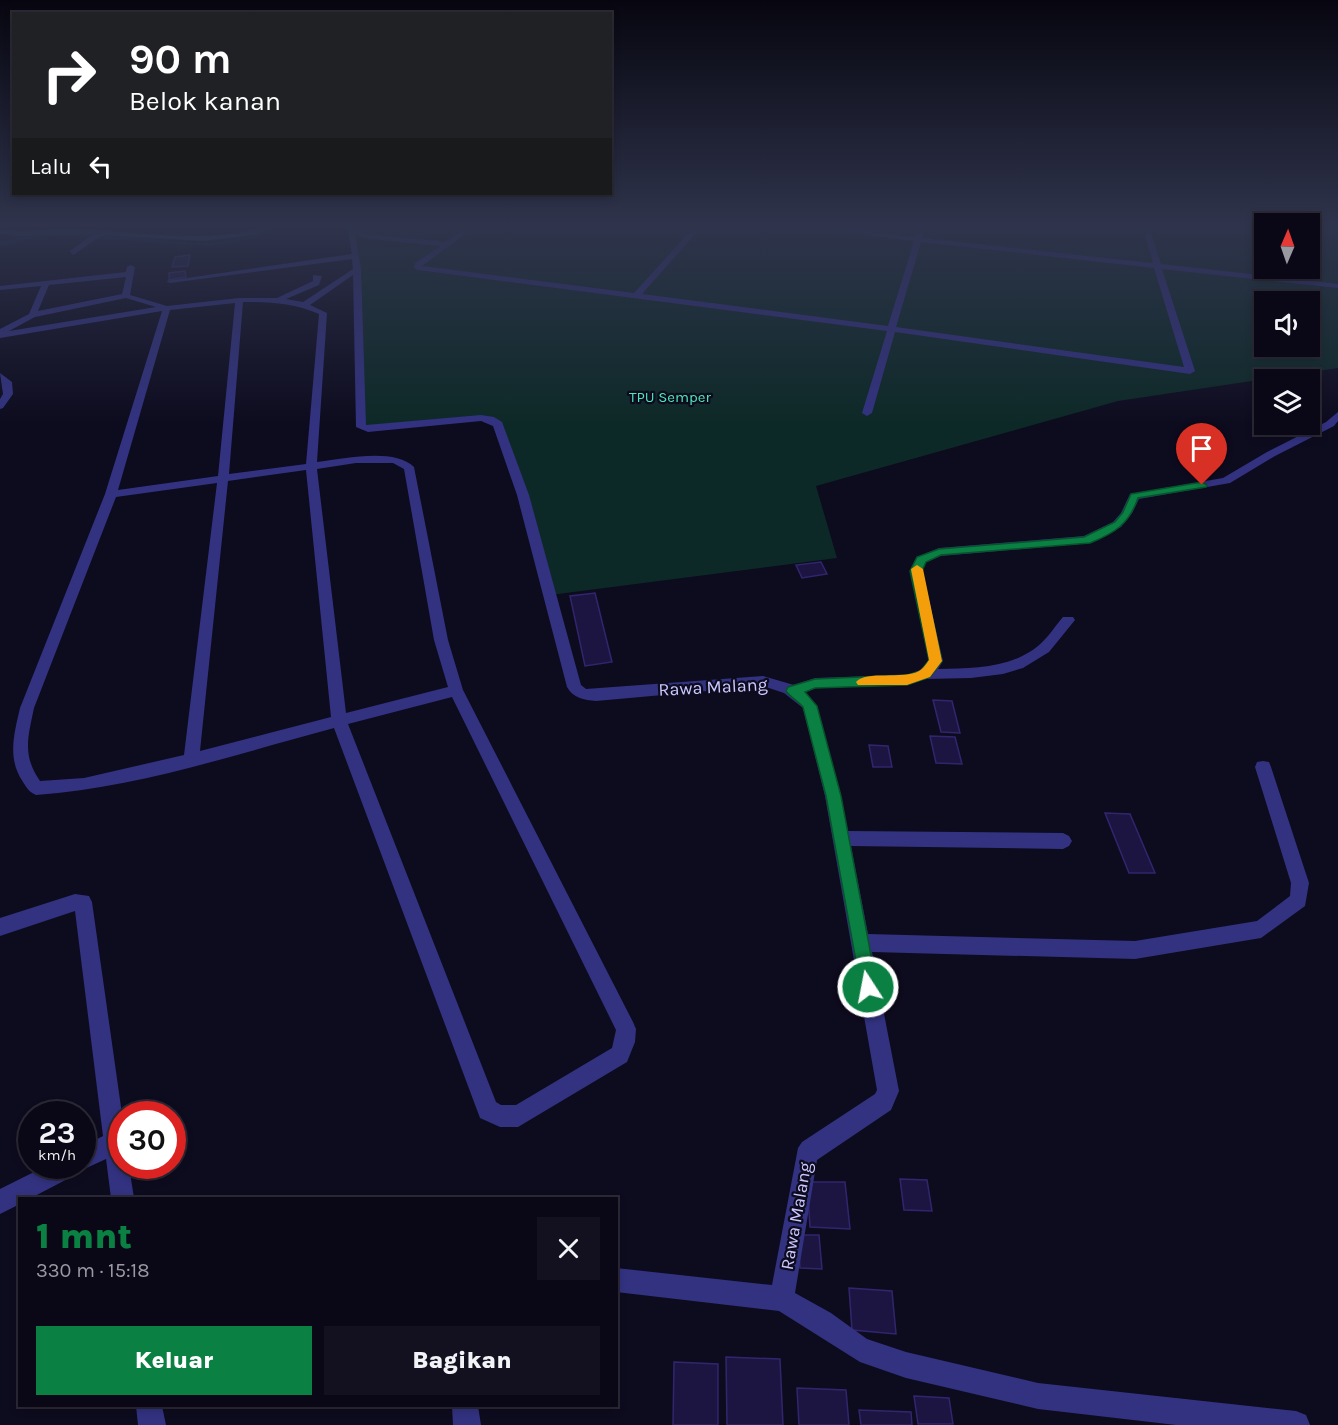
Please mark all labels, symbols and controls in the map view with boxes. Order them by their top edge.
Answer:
text: 90 m [129,34,232,84]
icon: right [30,36,108,114]
text: Belok kanan [129,85,281,117]
icon: left [84,150,117,183]
text: Lalu [30,154,72,180]
north arrow [1254,213,1320,279]
map controls [1254,213,1320,435]
button: sound [1254,291,1320,357]
button: layers [1254,369,1320,435]
park label: TPU Semper [629,388,712,406]
pin [1176,423,1227,485]
icon: arrive [1185,432,1218,465]
street label: Rawa Malang [658,673,768,701]
position arrow [836,955,900,1019]
speed limit sign: 30 [108,1101,186,1179]
text: 23 [39,1115,75,1151]
text: km/h [38,1146,76,1164]
street label: Rawa Malang [776,1160,816,1272]
text: 1 mnt [36,1215,132,1257]
button: close [537,1217,600,1280]
text: 330 m · 15:18 [36,1259,149,1282]
button: Keluar [36,1326,312,1395]
button: Bagikan [324,1326,600,1395]

